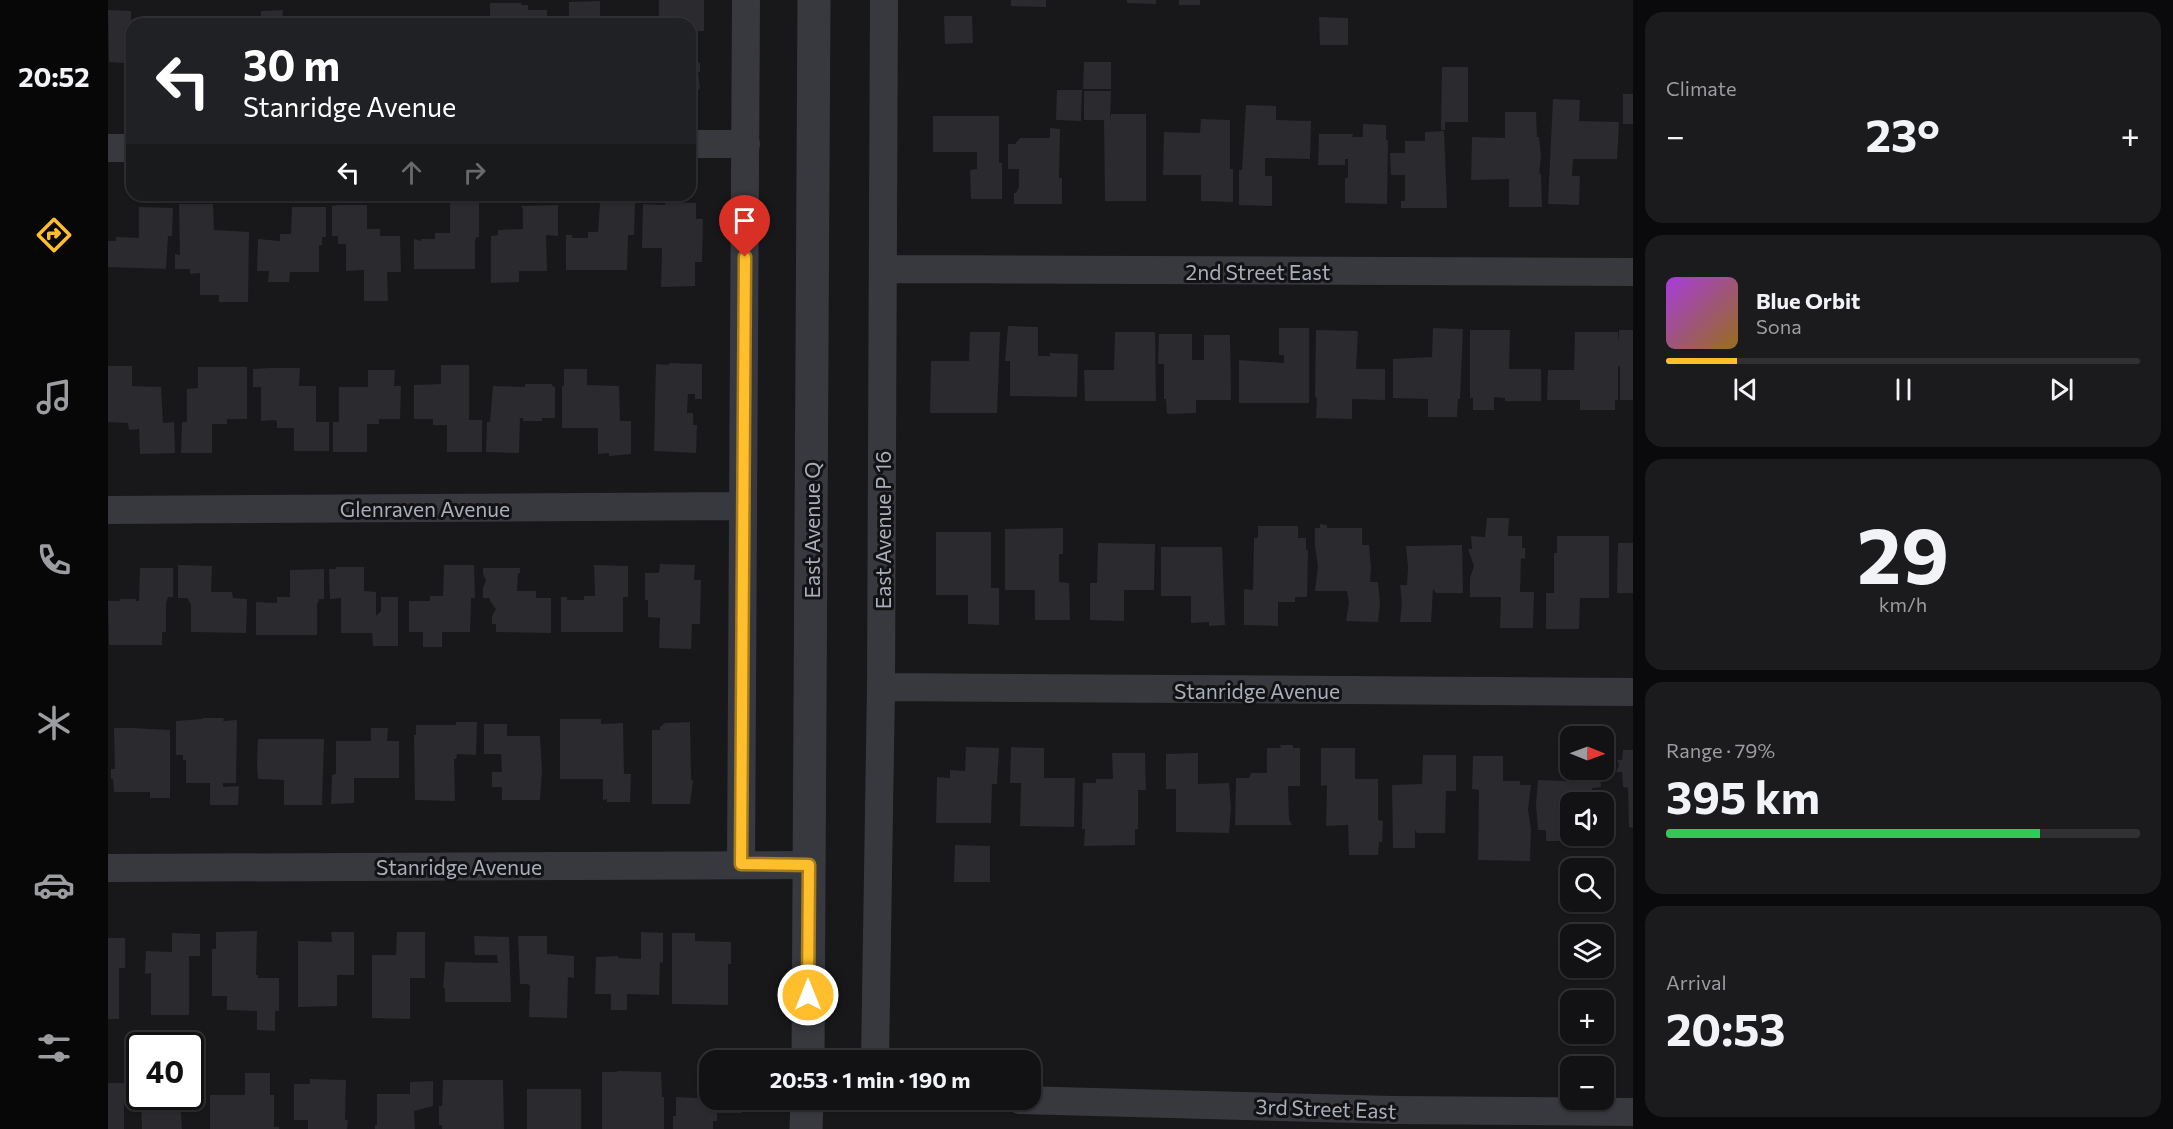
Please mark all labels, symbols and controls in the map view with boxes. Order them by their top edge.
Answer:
text: 30 m [243,38,340,90]
icon: left [144,42,222,120]
text: 20:52 [18,60,90,93]
text: Climate [1666,76,1736,100]
text: Stanridge Avenue [243,90,456,123]
text: 23° [1866,106,1940,161]
text: − [1666,114,1685,155]
text: + [2121,114,2140,155]
icon: left [332,156,365,189]
icon: ahead [395,156,428,189]
icon: right [458,156,491,189]
pin [719,195,770,257]
icon: arrive [728,204,761,237]
icon: directions [33,214,75,256]
street label: 2nd Street East [1186,259,1330,284]
text: Blue Orbit [1756,287,1860,314]
text: Sona [1756,314,1802,338]
icon: previous [1729,373,1762,406]
icon: pause [1887,373,1920,406]
icon: next [2045,373,2078,406]
icon: music [33,376,75,418]
street label: East Avenue P 16 [870,451,895,609]
street label: East Avenue Q [799,462,824,598]
street label: Glenraven Avenue [340,496,510,521]
text: 29 [1857,505,1949,600]
icon: phone [33,539,75,581]
text: km/h [1879,592,1927,616]
street label: Stanridge Avenue [1174,678,1340,703]
icon: climate [33,702,75,744]
north arrow [1560,726,1614,780]
map controls [1560,726,1614,1110]
text: Range · 79% [1666,738,1775,762]
text: 395 km [1666,768,1820,823]
button: sound [1560,792,1614,846]
street label: Stanridge Avenue [376,854,542,879]
button: search [1560,858,1614,912]
icon: car [33,864,75,906]
button: layers [1560,924,1614,978]
position arrow [776,963,840,1027]
text: Arrival [1666,970,1727,994]
button: + [1560,990,1614,1044]
text: 20:53 [1666,1000,1786,1055]
icon: filters [33,1027,75,1069]
speed limit sign: 40 [126,1032,204,1110]
button: − [1560,1056,1614,1110]
text: 20:53 · 1 min · 190 m [770,1066,970,1093]
street label: 3rd Street East [1255,1093,1397,1123]

